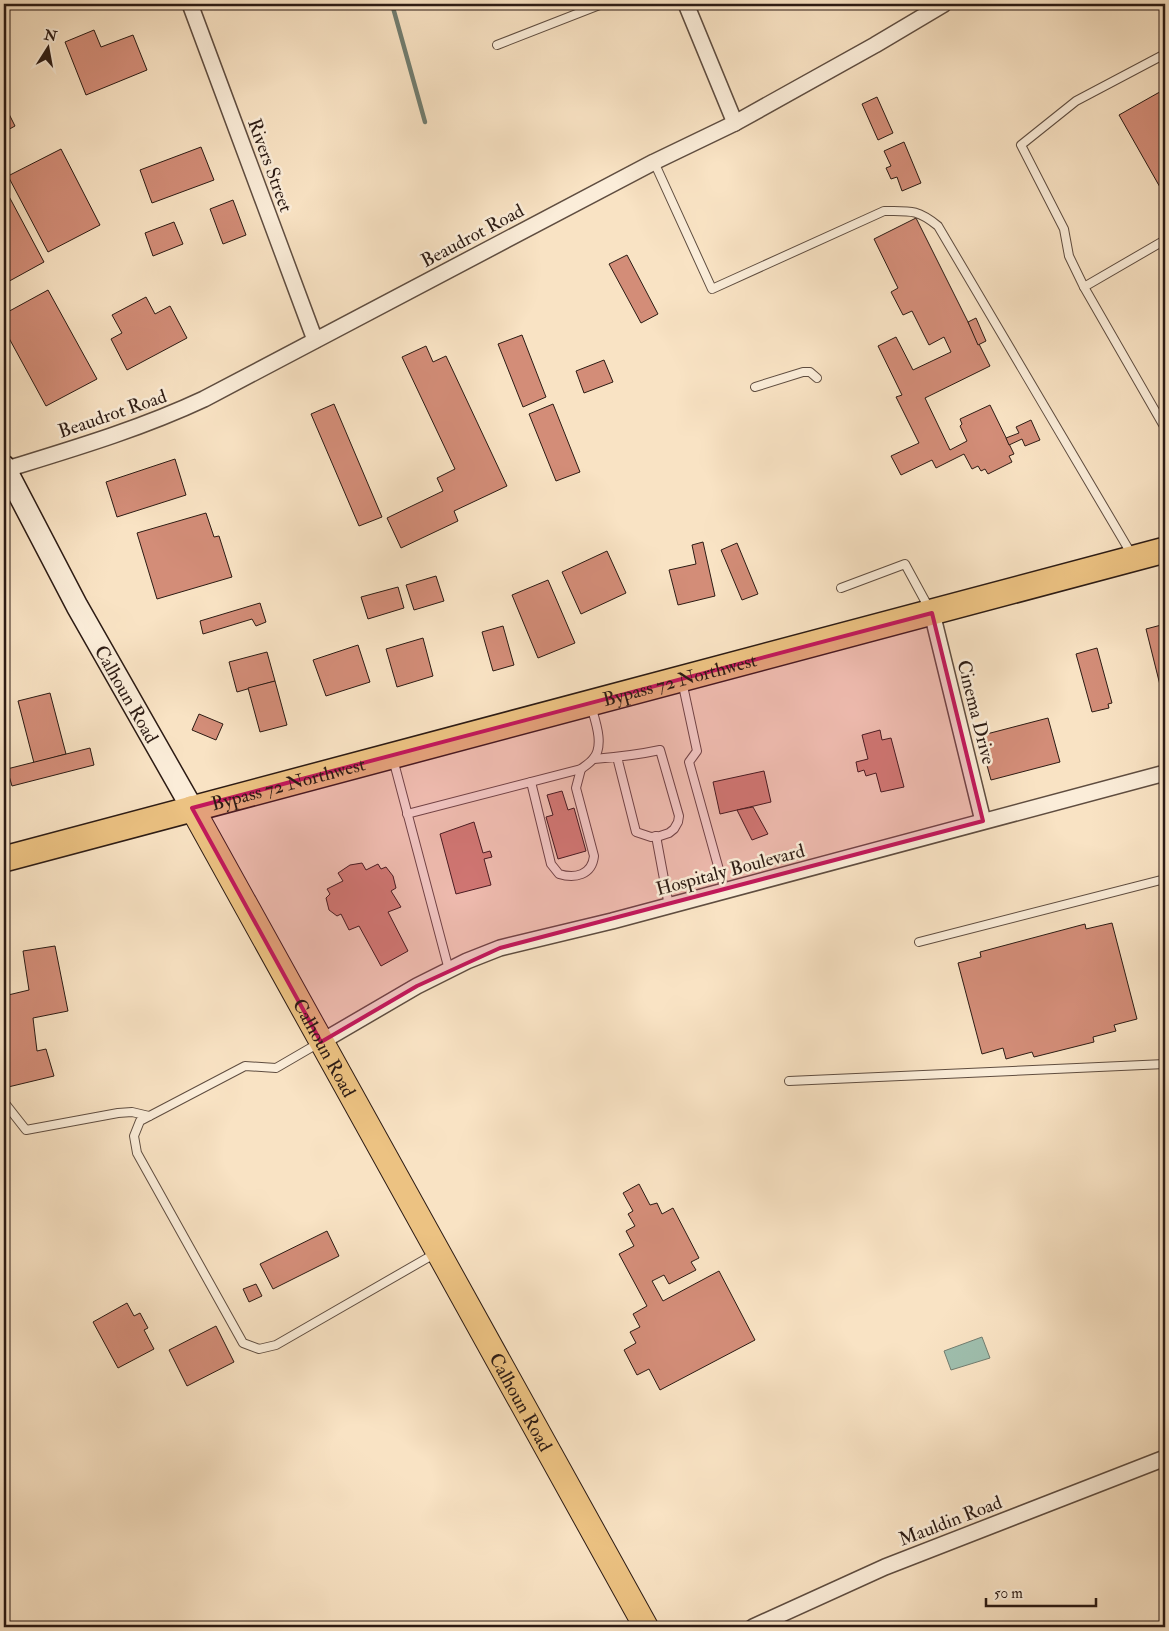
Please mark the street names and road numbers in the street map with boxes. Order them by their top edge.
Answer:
street label: Rivers Street [242,115,298,215]
street label: Beaudrot Road [417,198,529,273]
street label: Beaudrot Road [55,384,170,444]
street label: Calhoun Road [89,641,164,748]
street label: Bypass 72 Northwest [600,648,759,712]
street label: Cinema Drive [951,658,1001,767]
street label: Bypass 72 Northwest [209,752,368,816]
street label: Hospitaly Boulevard [653,838,808,902]
street label: Calhoun Road [287,995,361,1102]
street label: Calhoun Road [483,1349,558,1456]
street label: Mauldin Road [895,1490,1006,1552]

